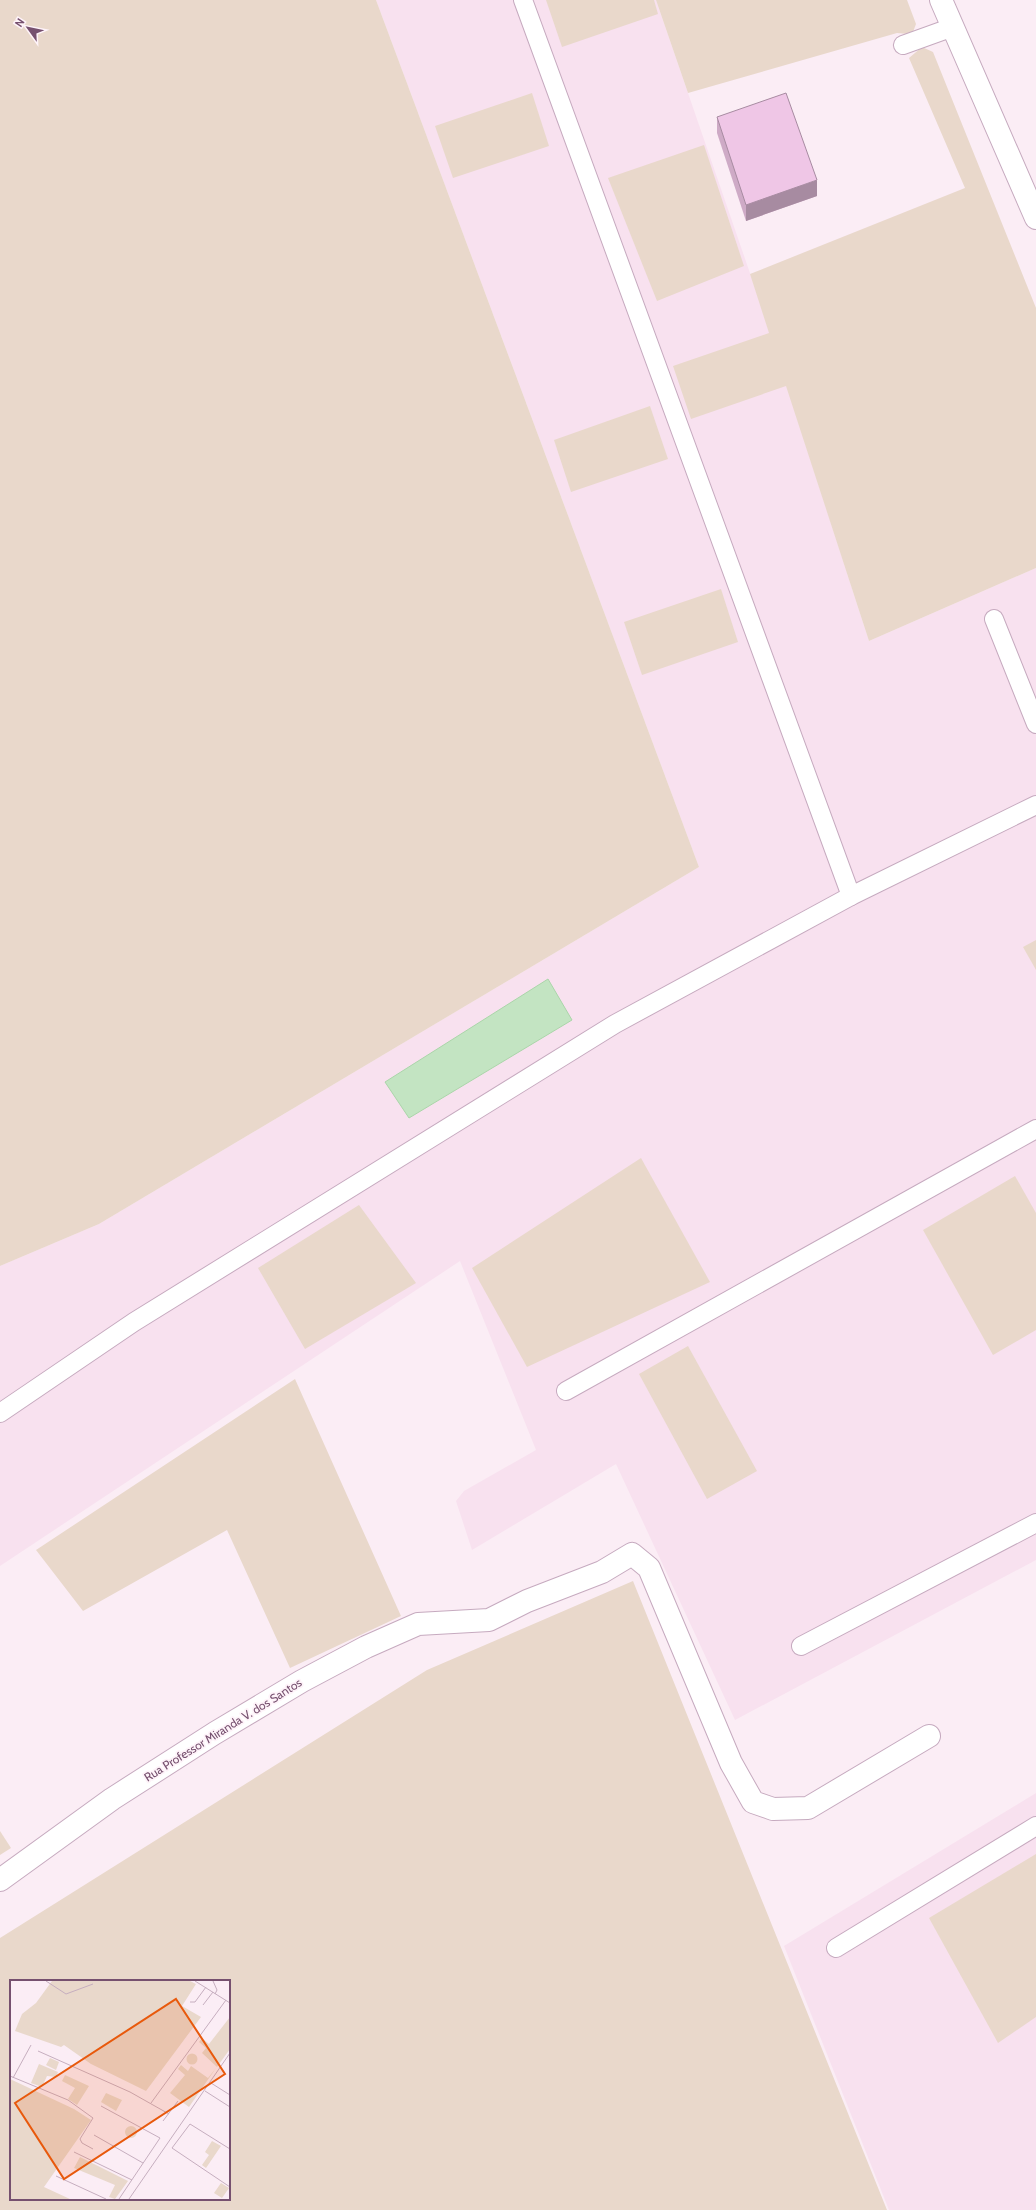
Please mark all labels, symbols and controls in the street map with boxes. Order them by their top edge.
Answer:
north arrow [8,8,48,48]
text: N [12,15,28,30]
street label: Rua Professor Miranda V. dos Santos [141,1675,304,1784]
inset map [10,1980,230,2200]

